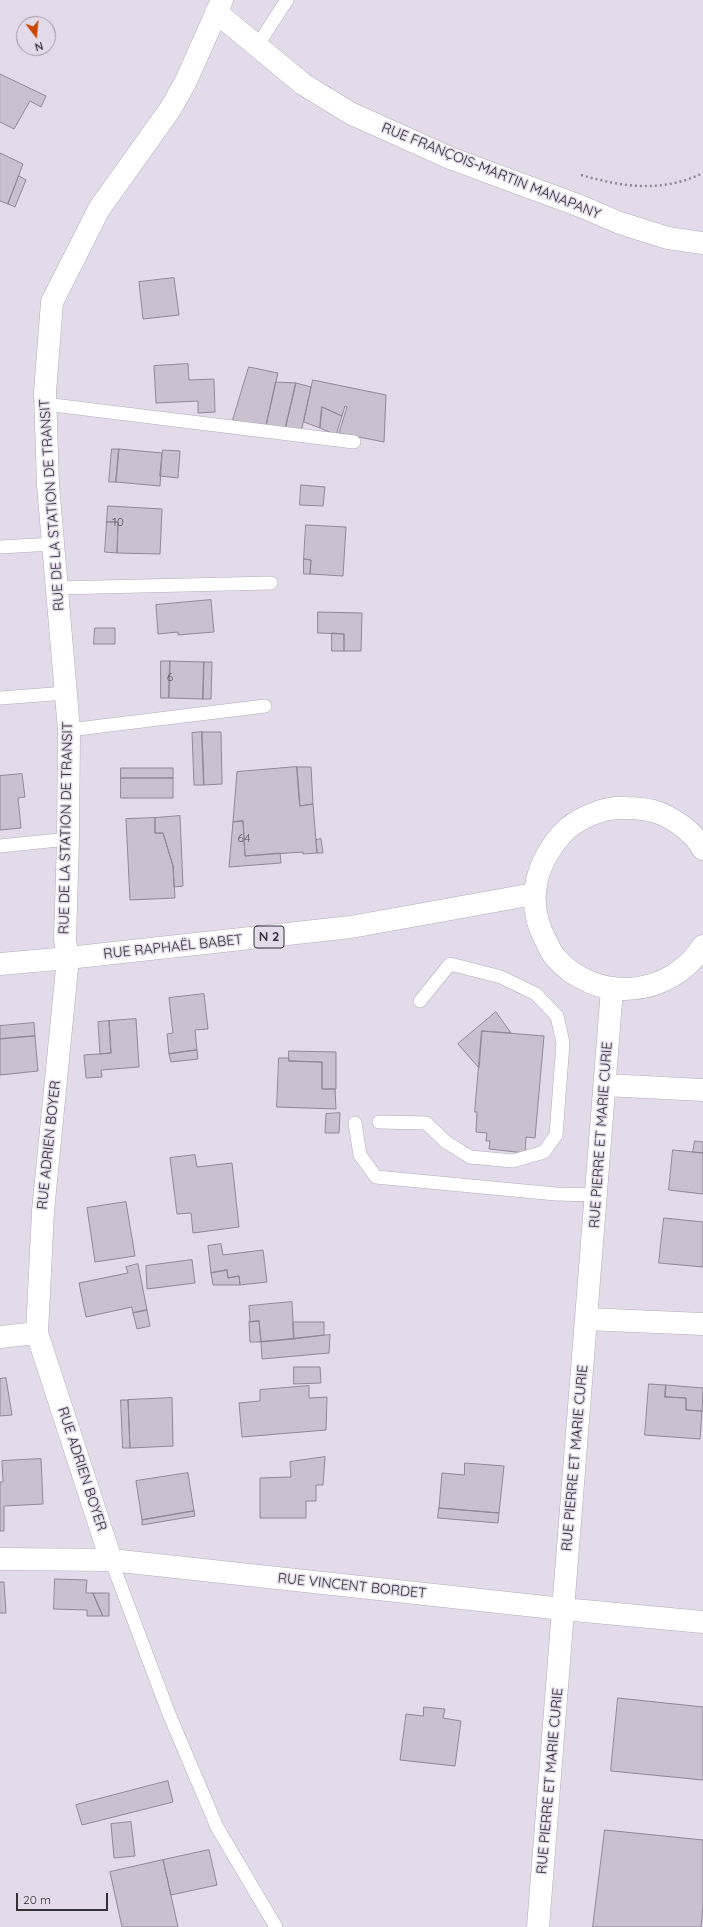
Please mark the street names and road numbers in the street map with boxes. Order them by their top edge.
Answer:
street label: RUE FRANÇOIS-MARTIN MANAPANY [379,119,603,223]
street label: RUE DE LA STATION DE TRANSIT [36,398,68,612]
street label: RUE DE LA STATION DE TRANSIT [56,722,76,934]
road number: N 2 [254,926,284,948]
street label: RUE RAPHAËL BABET [103,931,243,963]
street label: RUE PIERRE ET MARIE CURIE [586,1041,616,1229]
street label: RUE ADRIEN BOYER [34,1080,64,1210]
street label: RUE PIERRE ET MARIE CURIE [558,1364,592,1552]
street label: RUE ADRIEN BOYER [54,1405,110,1533]
street label: RUE VINCENT BORDET [277,1570,427,1602]
street label: RUE PIERRE ET MARIE CURIE [533,1687,567,1875]

